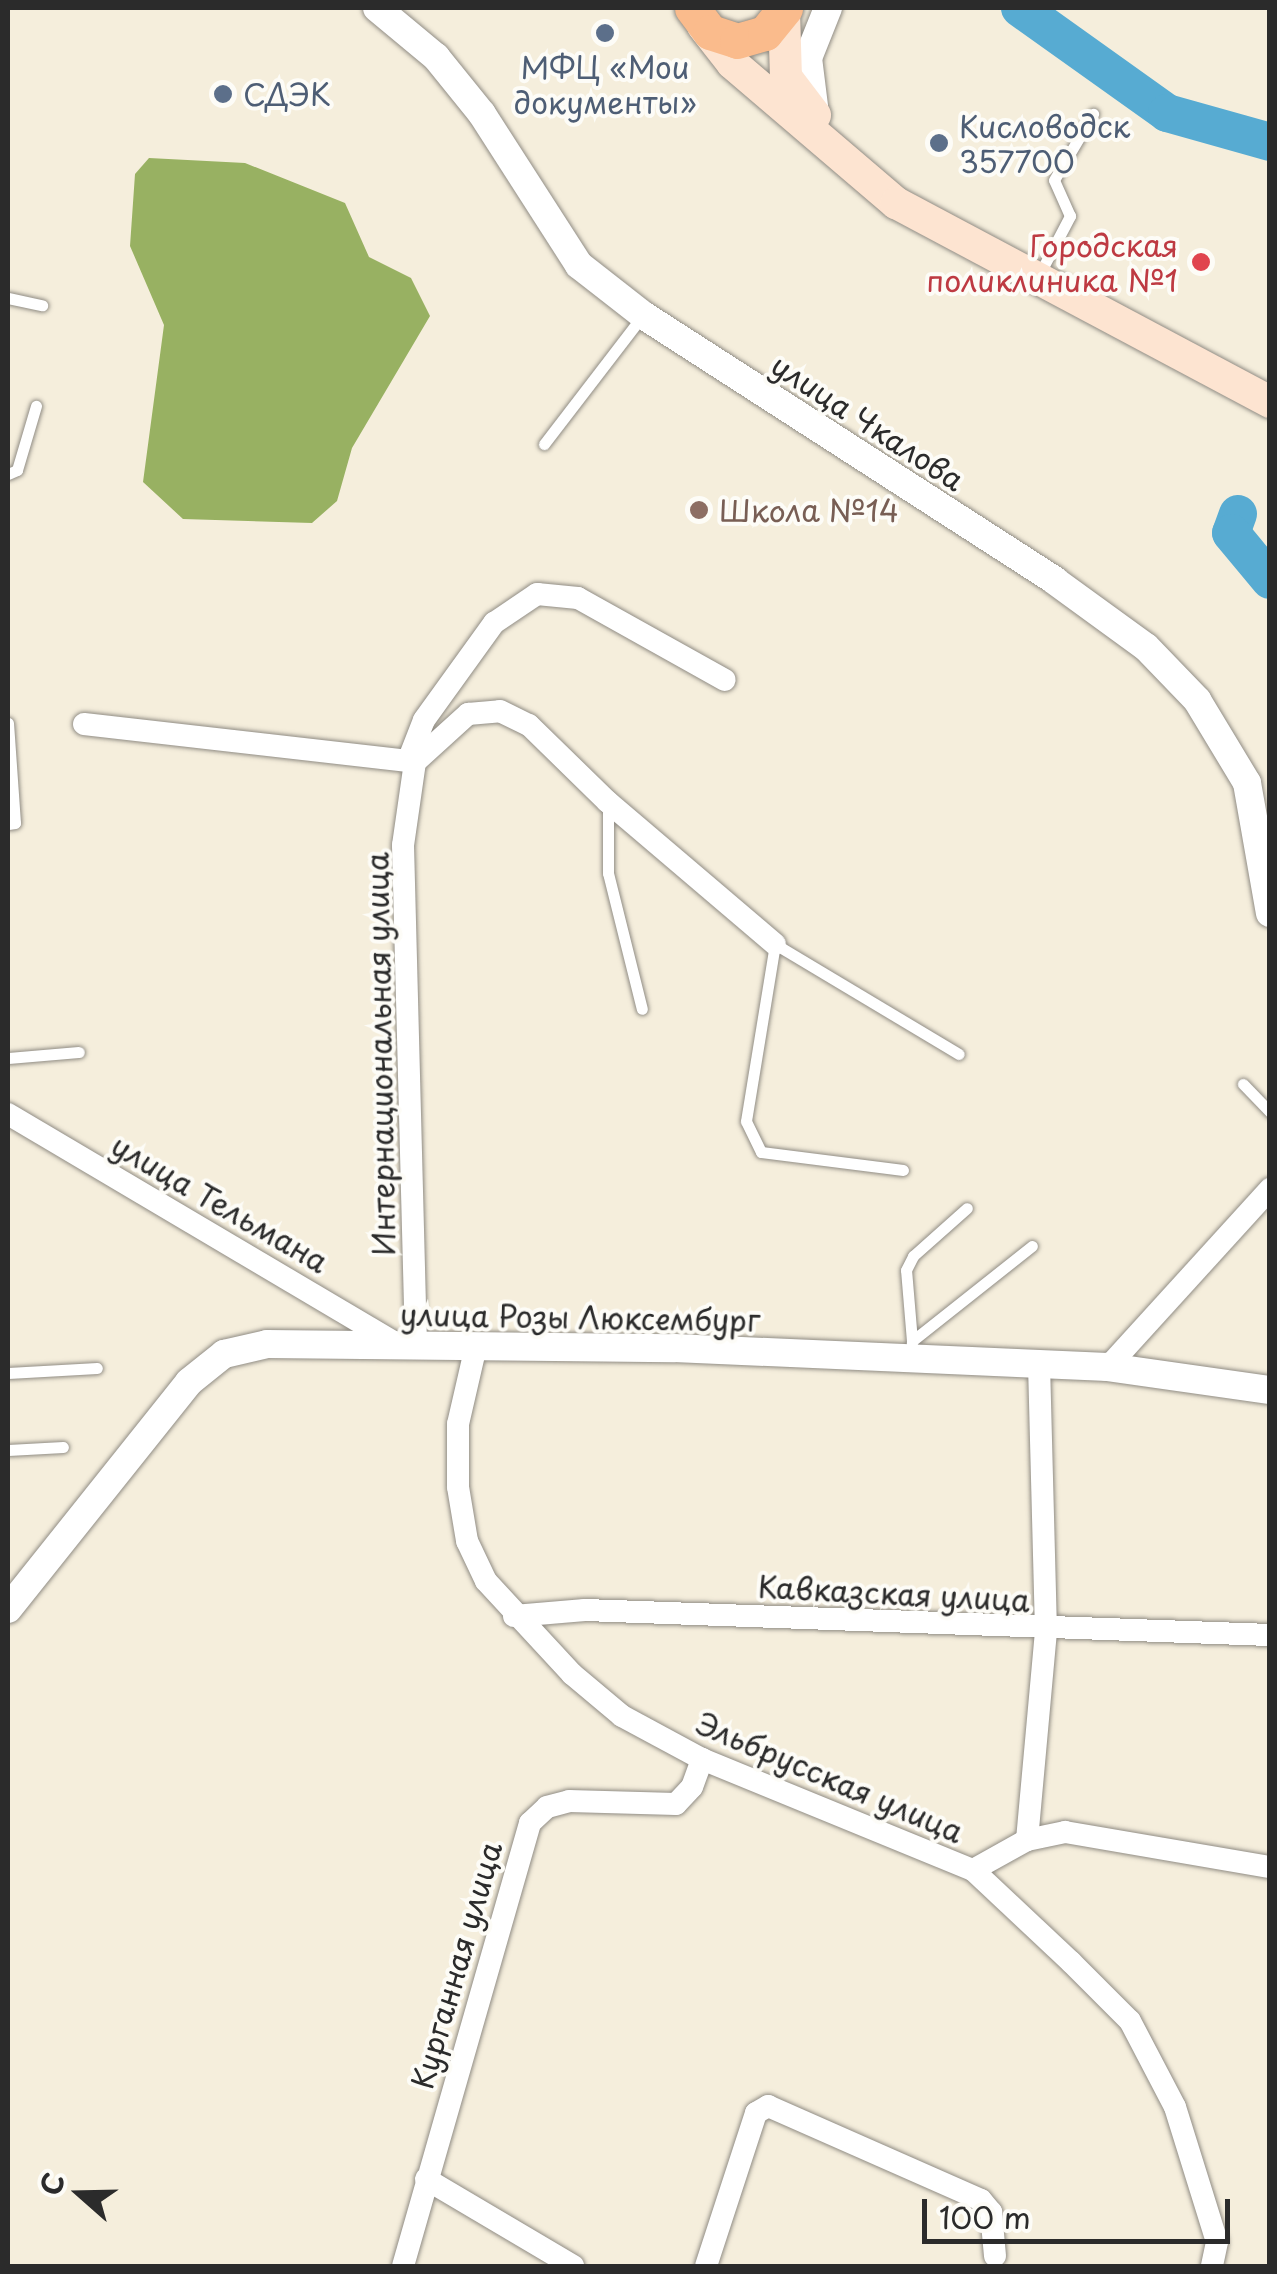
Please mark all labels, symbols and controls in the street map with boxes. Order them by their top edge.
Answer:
marker: МФЦ «Мои документы» [594,22,616,44]
place label: МФЦ «Мои документы» [513,49,697,120]
place label: СДЭК [243,76,331,112]
marker: СДЭК [212,83,234,105]
place label: Кисловодск 357700 [959,108,1130,178]
marker: Кисловодск 357700 [928,132,950,154]
place label: Городская поликлиника №1 [926,227,1178,298]
marker: Городская поликлиника №1 [1188,249,1214,275]
street label: улица Чкалова [764,346,972,498]
place label: Школа №14 [719,492,900,528]
marker: Школа №14 [688,499,710,521]
street label: Интернациональная улица [358,851,402,1257]
street label: улица Тельмана [105,1126,335,1280]
street label: улица Розы Люксембург [398,1296,762,1338]
street label: Кавказская улица [756,1568,1032,1618]
street label: Эльбрусская улица [691,1704,969,1850]
street label: Курганная улица [403,1836,509,2094]
north arrow [30,2144,130,2244]
text: С [28,2166,75,2201]
scale bar [927,2179,1234,2241]
text: 100 m [939,2194,1031,2239]

